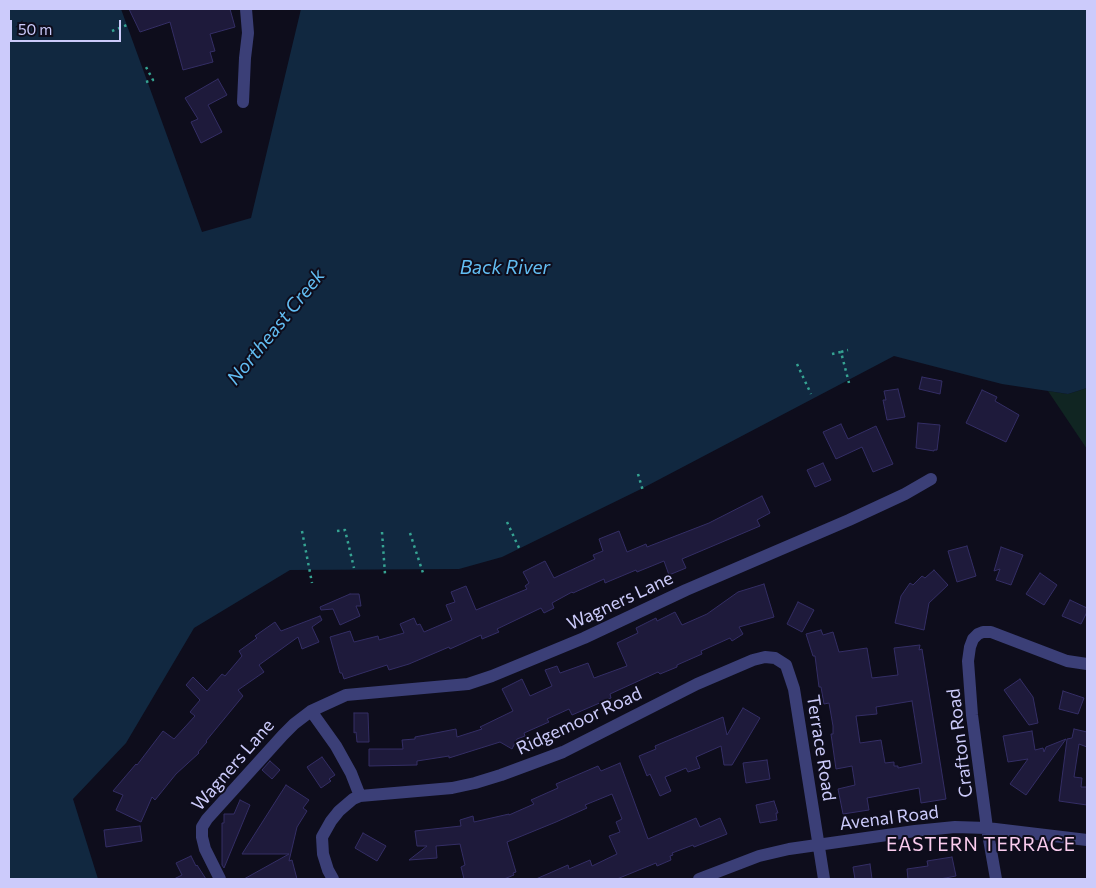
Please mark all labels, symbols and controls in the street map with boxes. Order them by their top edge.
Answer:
scale bar [12,10,124,42]
text: 50 m [18,20,52,38]
water label: Back River [460,257,550,279]
water label: Northeast Creek [222,264,330,390]
street label: Wagners Lane [564,567,676,635]
street label: Ridgemoor Road [513,682,645,760]
street label: Crafton Road [943,687,977,799]
street label: Terrace Road [802,693,840,803]
street label: Wagners Lane [187,715,279,815]
street label: Avenal Road [838,801,940,835]
district label: EASTERN TERRACE [884,834,1078,856]

